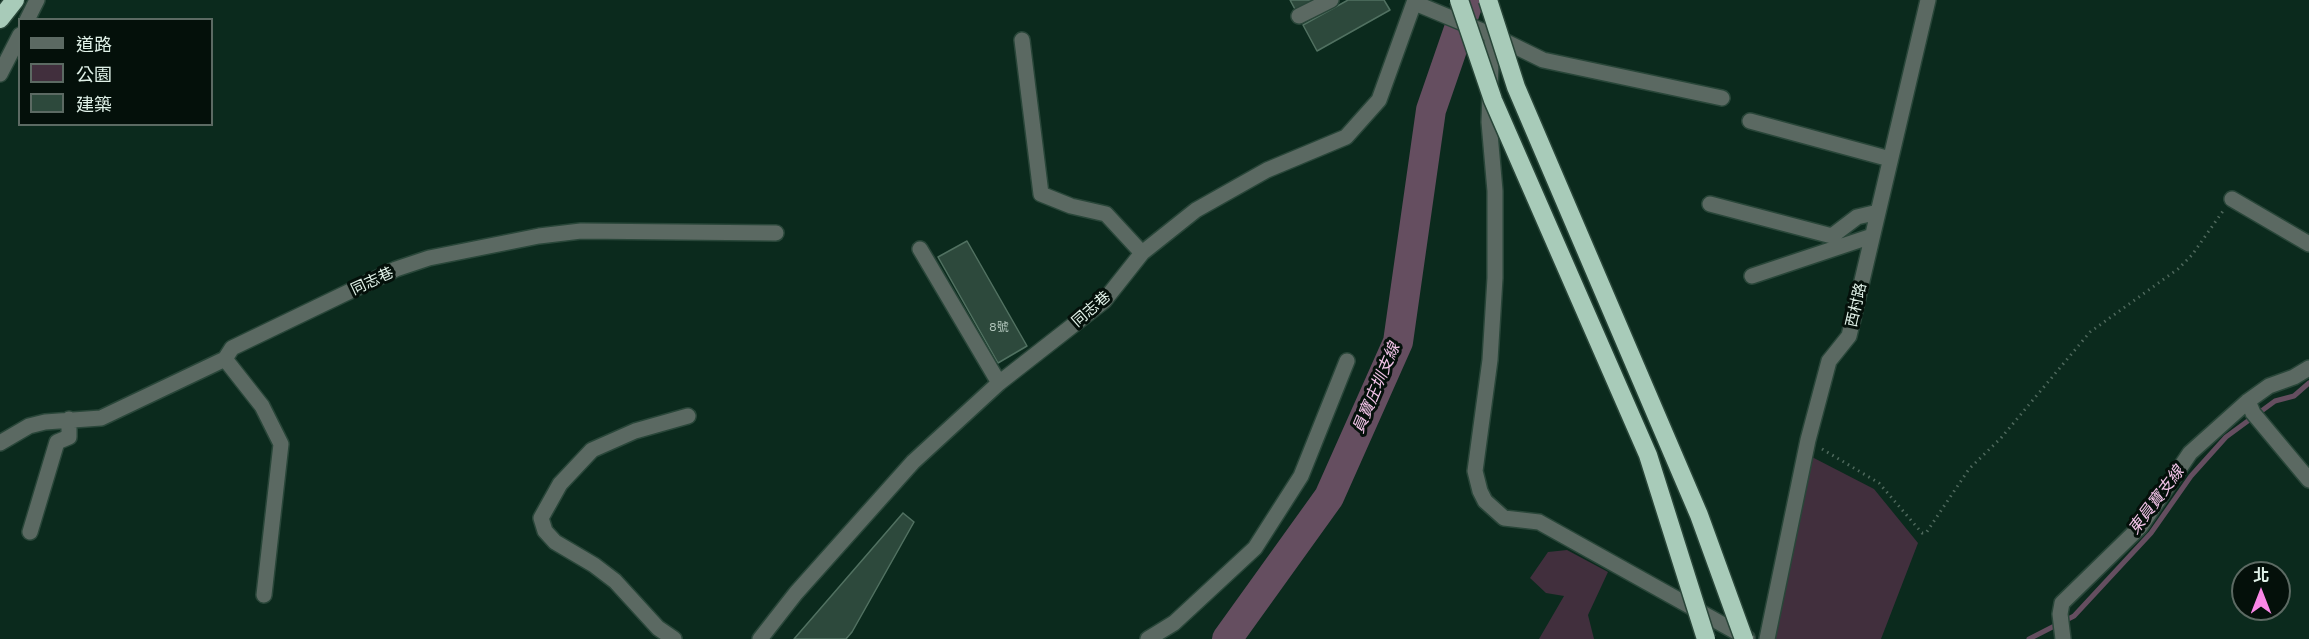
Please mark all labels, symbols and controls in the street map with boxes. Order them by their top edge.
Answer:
legend [18,18,213,126]
text: 道路 [76,33,112,55]
text: 公園 [76,63,112,85]
text: 建築 [76,93,112,115]
street label: 同志巷 [348,263,396,299]
street label: 西村路 [1842,281,1870,329]
street label: 同志巷 [1068,287,1114,331]
house number: 8號 [989,320,1009,334]
water label: 員寶庄圳支線 [1348,340,1404,436]
water label: 東員寶支線 [2124,462,2188,538]
north arrow [2231,561,2291,621]
text: 北 [2253,565,2269,584]

